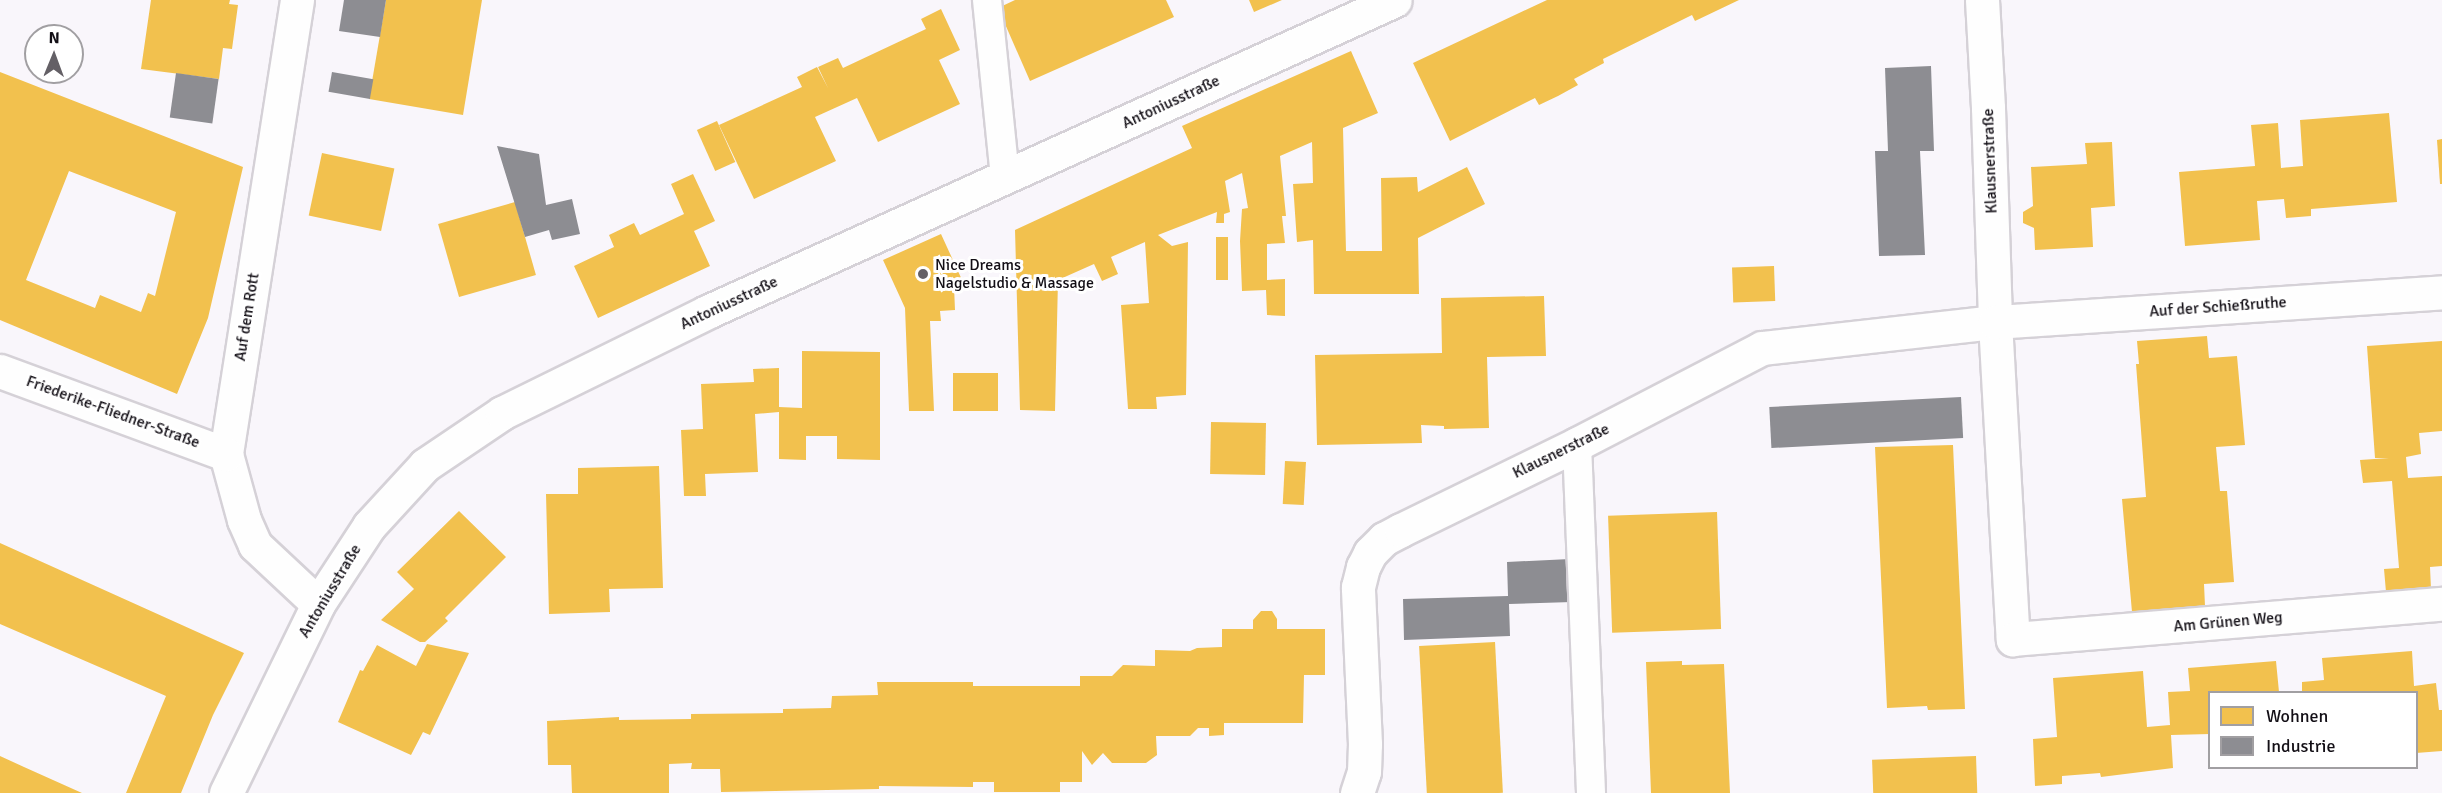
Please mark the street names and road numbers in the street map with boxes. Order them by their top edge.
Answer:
street label: Antoniusstraße [1119,71,1223,133]
street label: Klausnerstraße [1979,108,2001,214]
street label: Auf dem Rott [231,272,263,362]
street label: Antoniusstraße [677,272,781,334]
street label: Auf der Schießruthe [2149,293,2287,321]
street label: Friederike-Fliedner-Straße [24,372,202,452]
street label: Klausnerstraße [1509,419,1613,483]
street label: Antoniusstraße [295,541,365,641]
street label: Am Grünen Weg [2173,608,2283,636]

